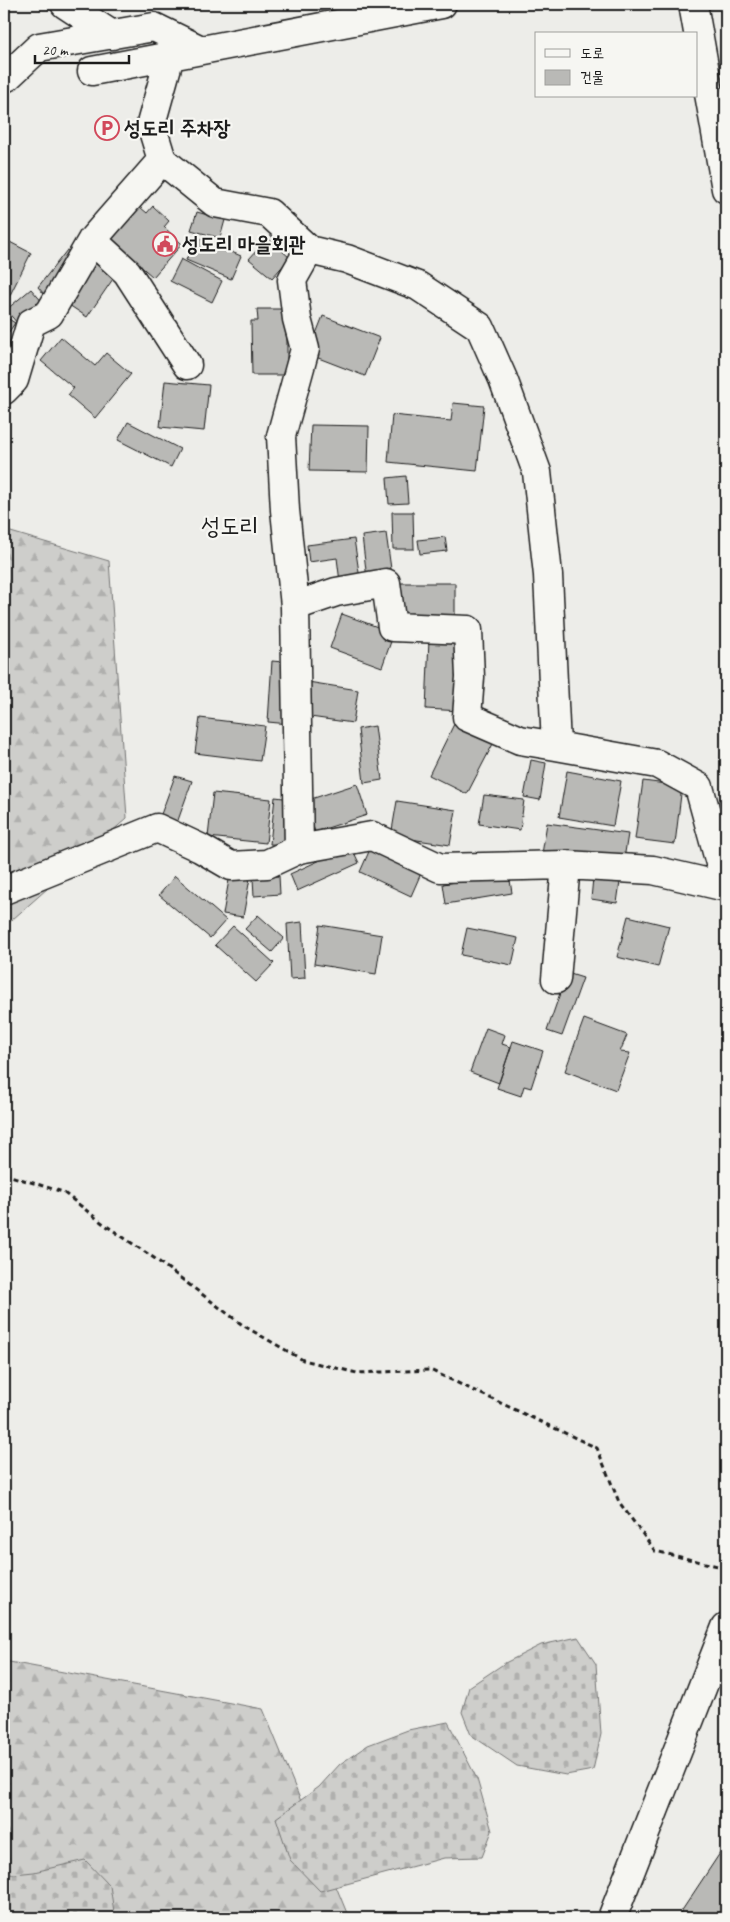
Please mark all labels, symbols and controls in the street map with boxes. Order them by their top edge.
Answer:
scale bar [35,32,129,64]
legend [535,32,698,98]
text: 20 m [42,41,69,60]
text: 도로 [580,44,604,63]
text: 건물 [580,68,604,87]
parking icon: 성도리 주차장 [94,115,120,141]
place label: 성도리 주차장 [124,115,231,141]
public building icon: 성도리 마을회관 [152,231,178,257]
place label: 성도리 마을회관 [182,231,305,257]
district label: 성도리 [201,511,259,541]

